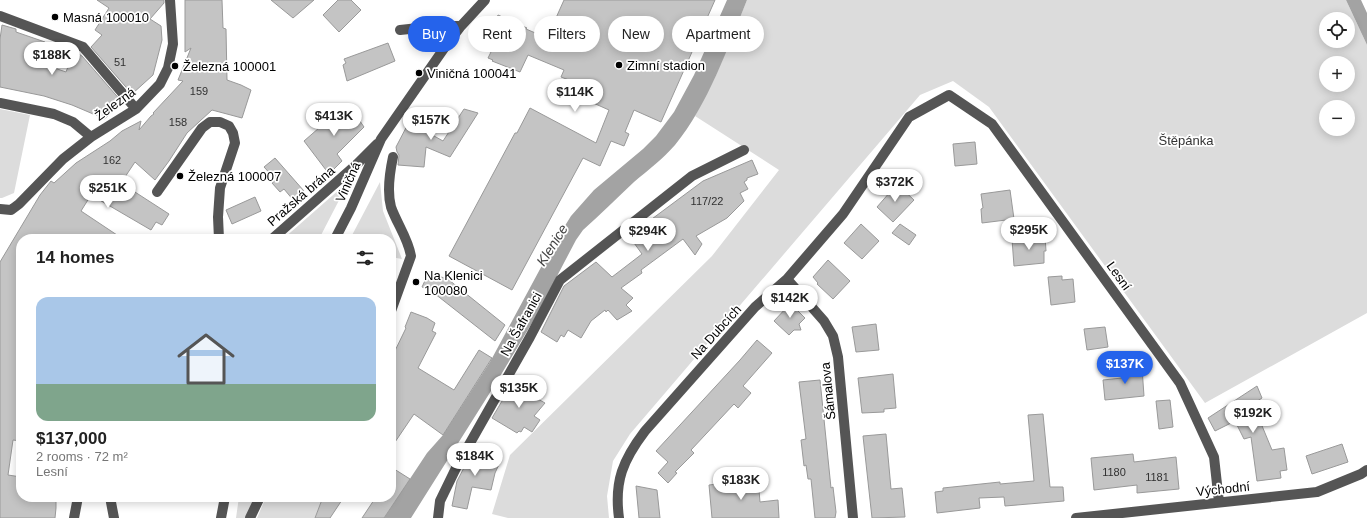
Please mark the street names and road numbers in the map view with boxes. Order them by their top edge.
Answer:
street label: Železná [92,84,139,124]
street label: Viničná [333,159,364,204]
street label: Pražská brána [264,162,338,229]
street label: Lesní [1104,259,1135,294]
street label: Na Šafranici [497,289,545,359]
street label: Na Dubcích [688,302,744,362]
street label: Šámalova [817,361,838,421]
street label: Východní [1195,479,1251,499]

